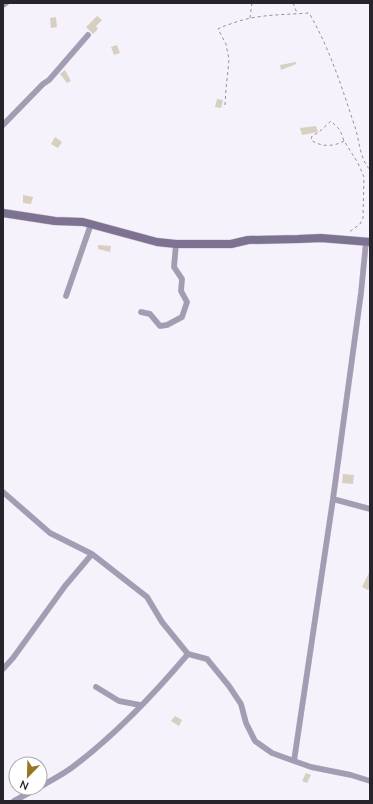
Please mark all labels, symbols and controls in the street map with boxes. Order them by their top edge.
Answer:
north arrow [8,756,48,796]
text: N [18,776,31,793]

